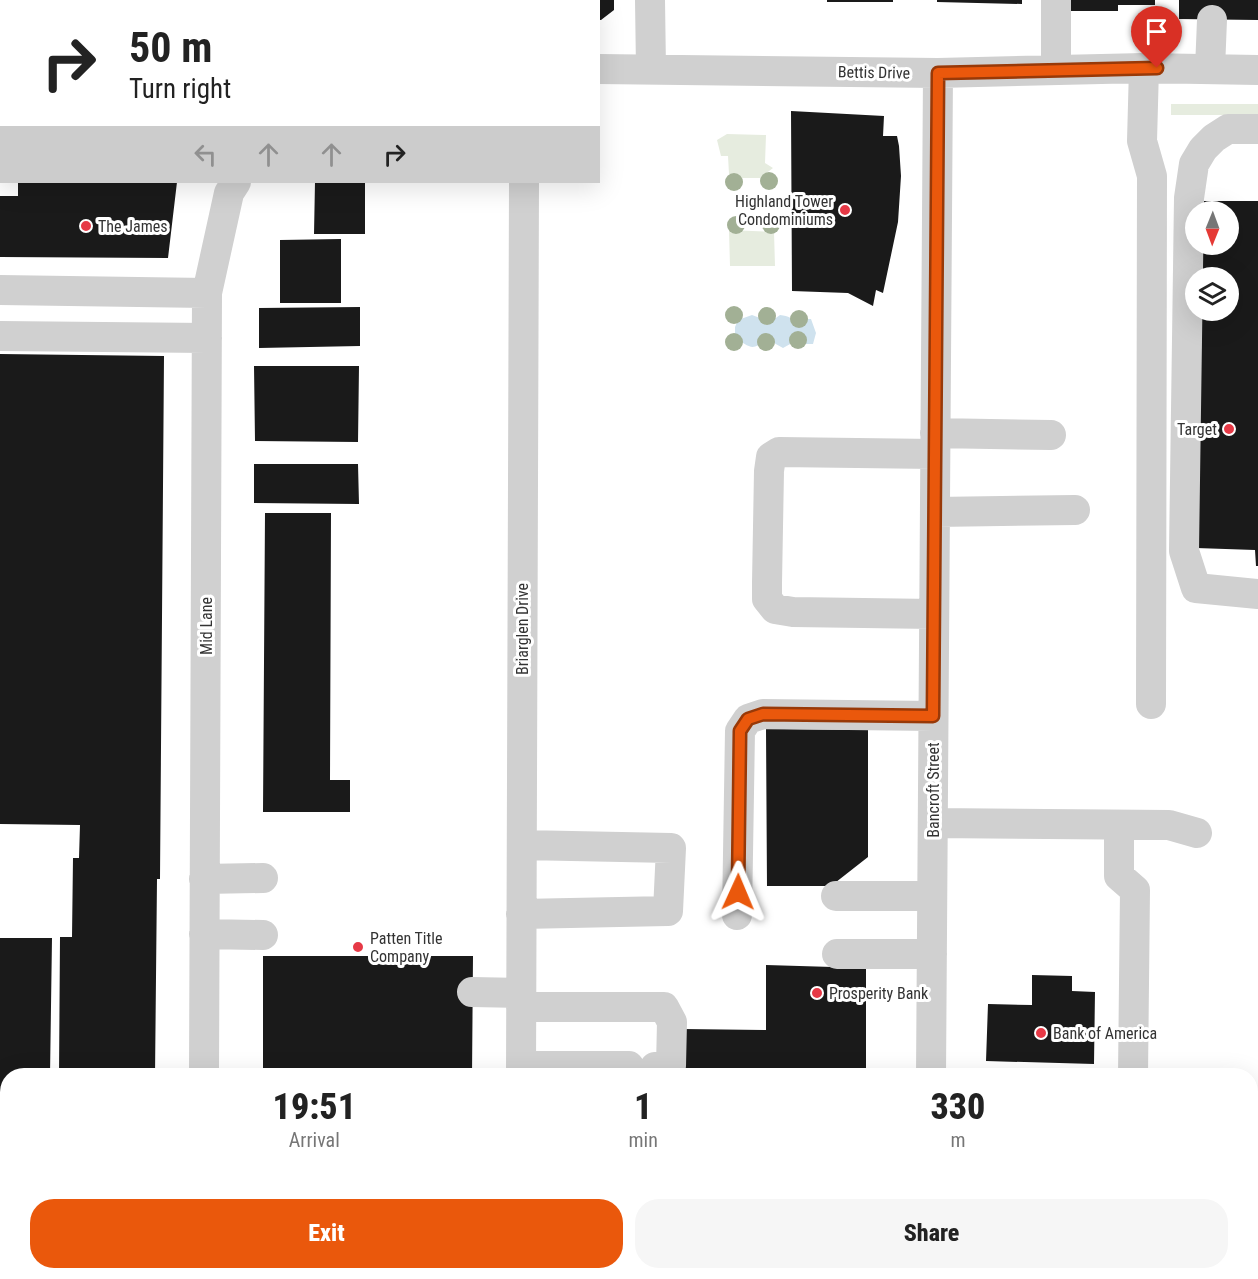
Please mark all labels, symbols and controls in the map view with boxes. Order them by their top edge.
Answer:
pin [1131,6,1182,68]
icon: arrive [1140,15,1173,48]
text: 50 m [129,23,212,72]
icon: right [30,24,108,102]
street label: Bettis Drive [838,62,910,83]
text: Turn right [129,73,231,105]
icon: left [189,138,222,171]
icon: ahead [252,138,285,171]
icon: ahead [315,138,348,171]
icon: right [378,138,411,171]
place label: Highland Tower Condominiums [735,192,833,229]
north arrow [1185,201,1239,255]
map controls [1185,201,1239,321]
marker: Highland Tower Condominiums [838,203,852,217]
place label: The James [98,217,167,236]
marker: The James [79,219,93,233]
button: layers [1185,267,1239,321]
place label: Target [1177,420,1217,439]
marker: Target [1222,422,1236,436]
street label: Briarglen Drive [513,583,532,675]
street label: Mid Lane [197,597,216,655]
street label: Bancroft Street [924,742,943,838]
position arrow [706,860,770,924]
place label: Patten Title Company [370,929,442,966]
marker: Patten Title Company [351,940,365,954]
place label: Prosperity Bank [829,984,929,1003]
marker: Prosperity Bank [810,986,824,1000]
place label: Bank of America [1053,1024,1157,1043]
marker: Bank of America [1034,1026,1048,1040]
text: 19:51 [273,1086,356,1128]
text: 1 [634,1086,652,1128]
text: 330 [930,1086,985,1128]
text: Arrival [289,1128,340,1152]
text: min [629,1128,658,1152]
text: m [950,1128,965,1152]
button: Exit [30,1199,623,1268]
button: Share [635,1199,1228,1268]

